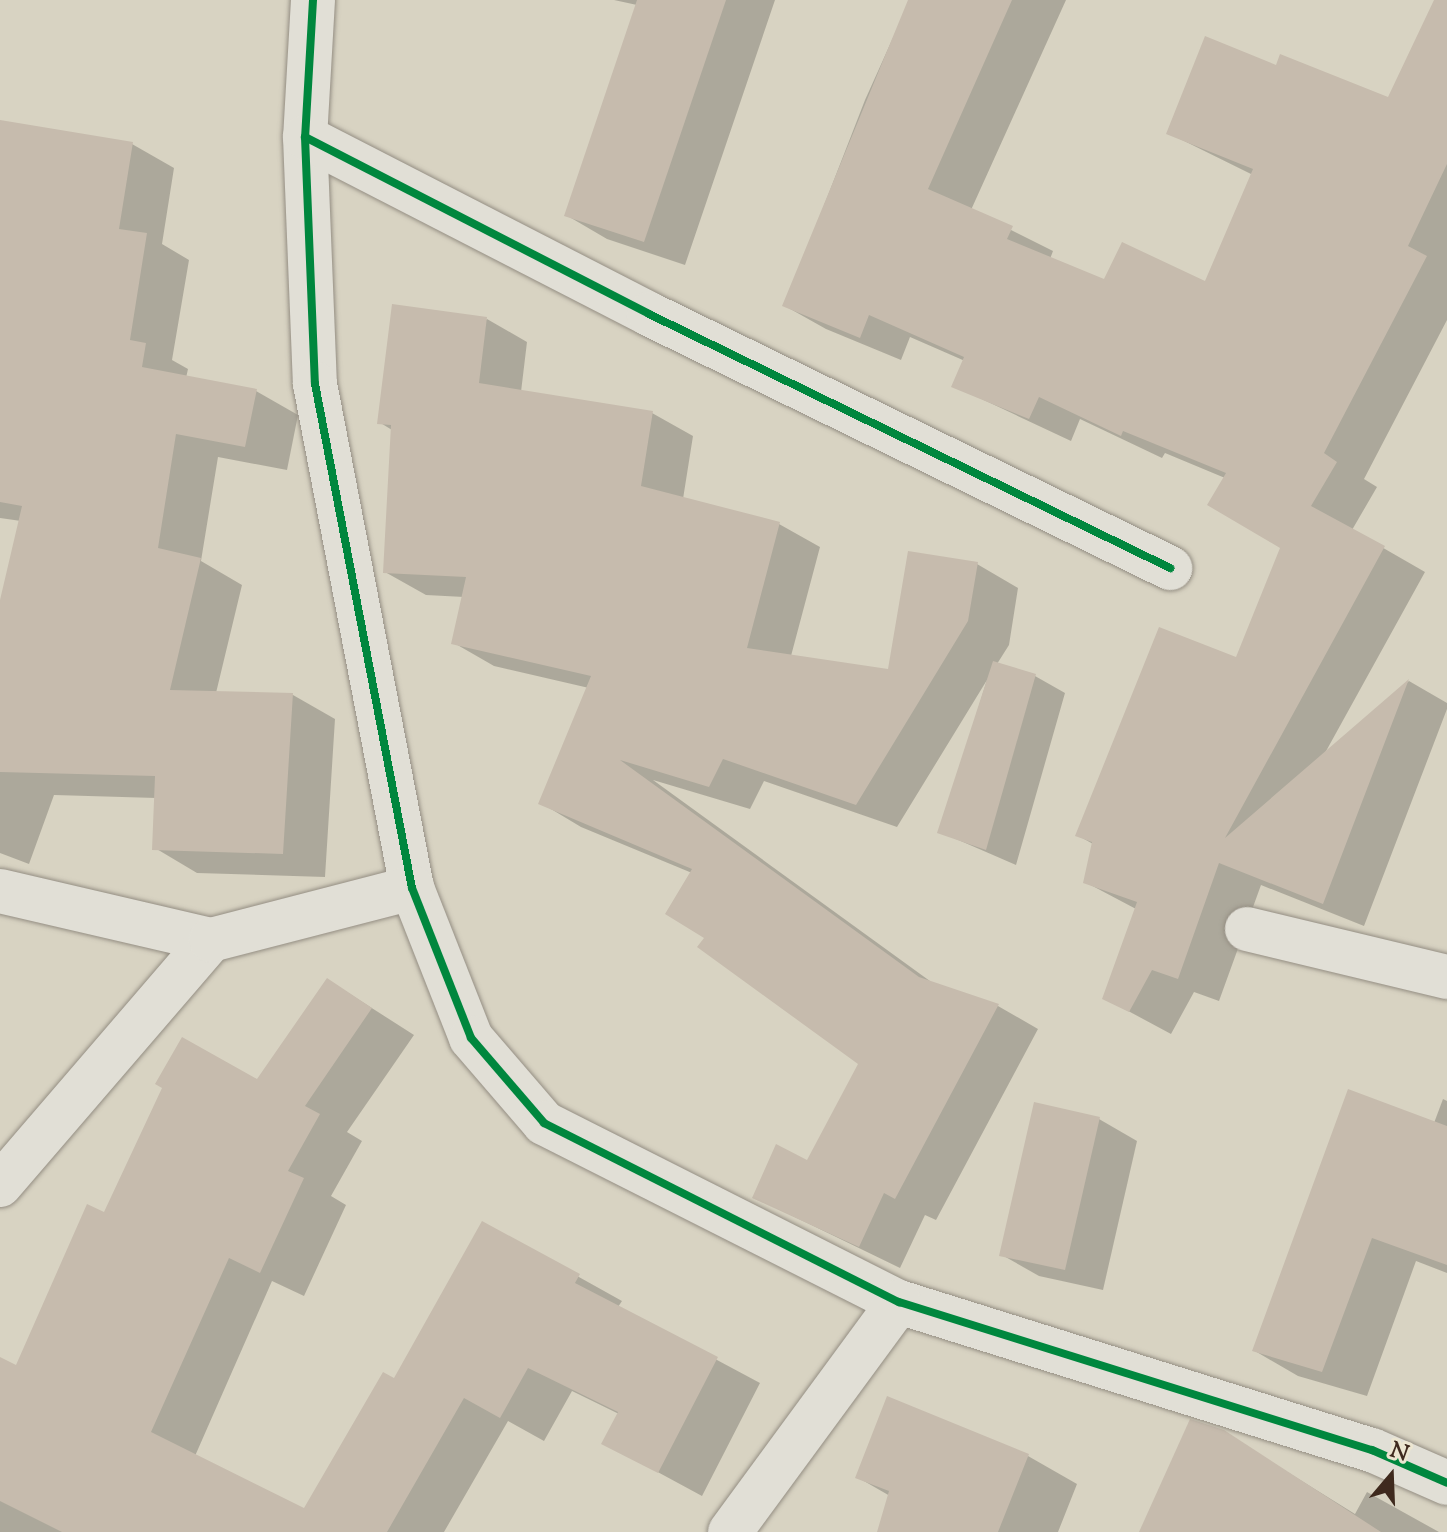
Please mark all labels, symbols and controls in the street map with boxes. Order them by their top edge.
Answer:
text: N [1385,1435,1412,1471]
north arrow [1351,1436,1431,1516]

